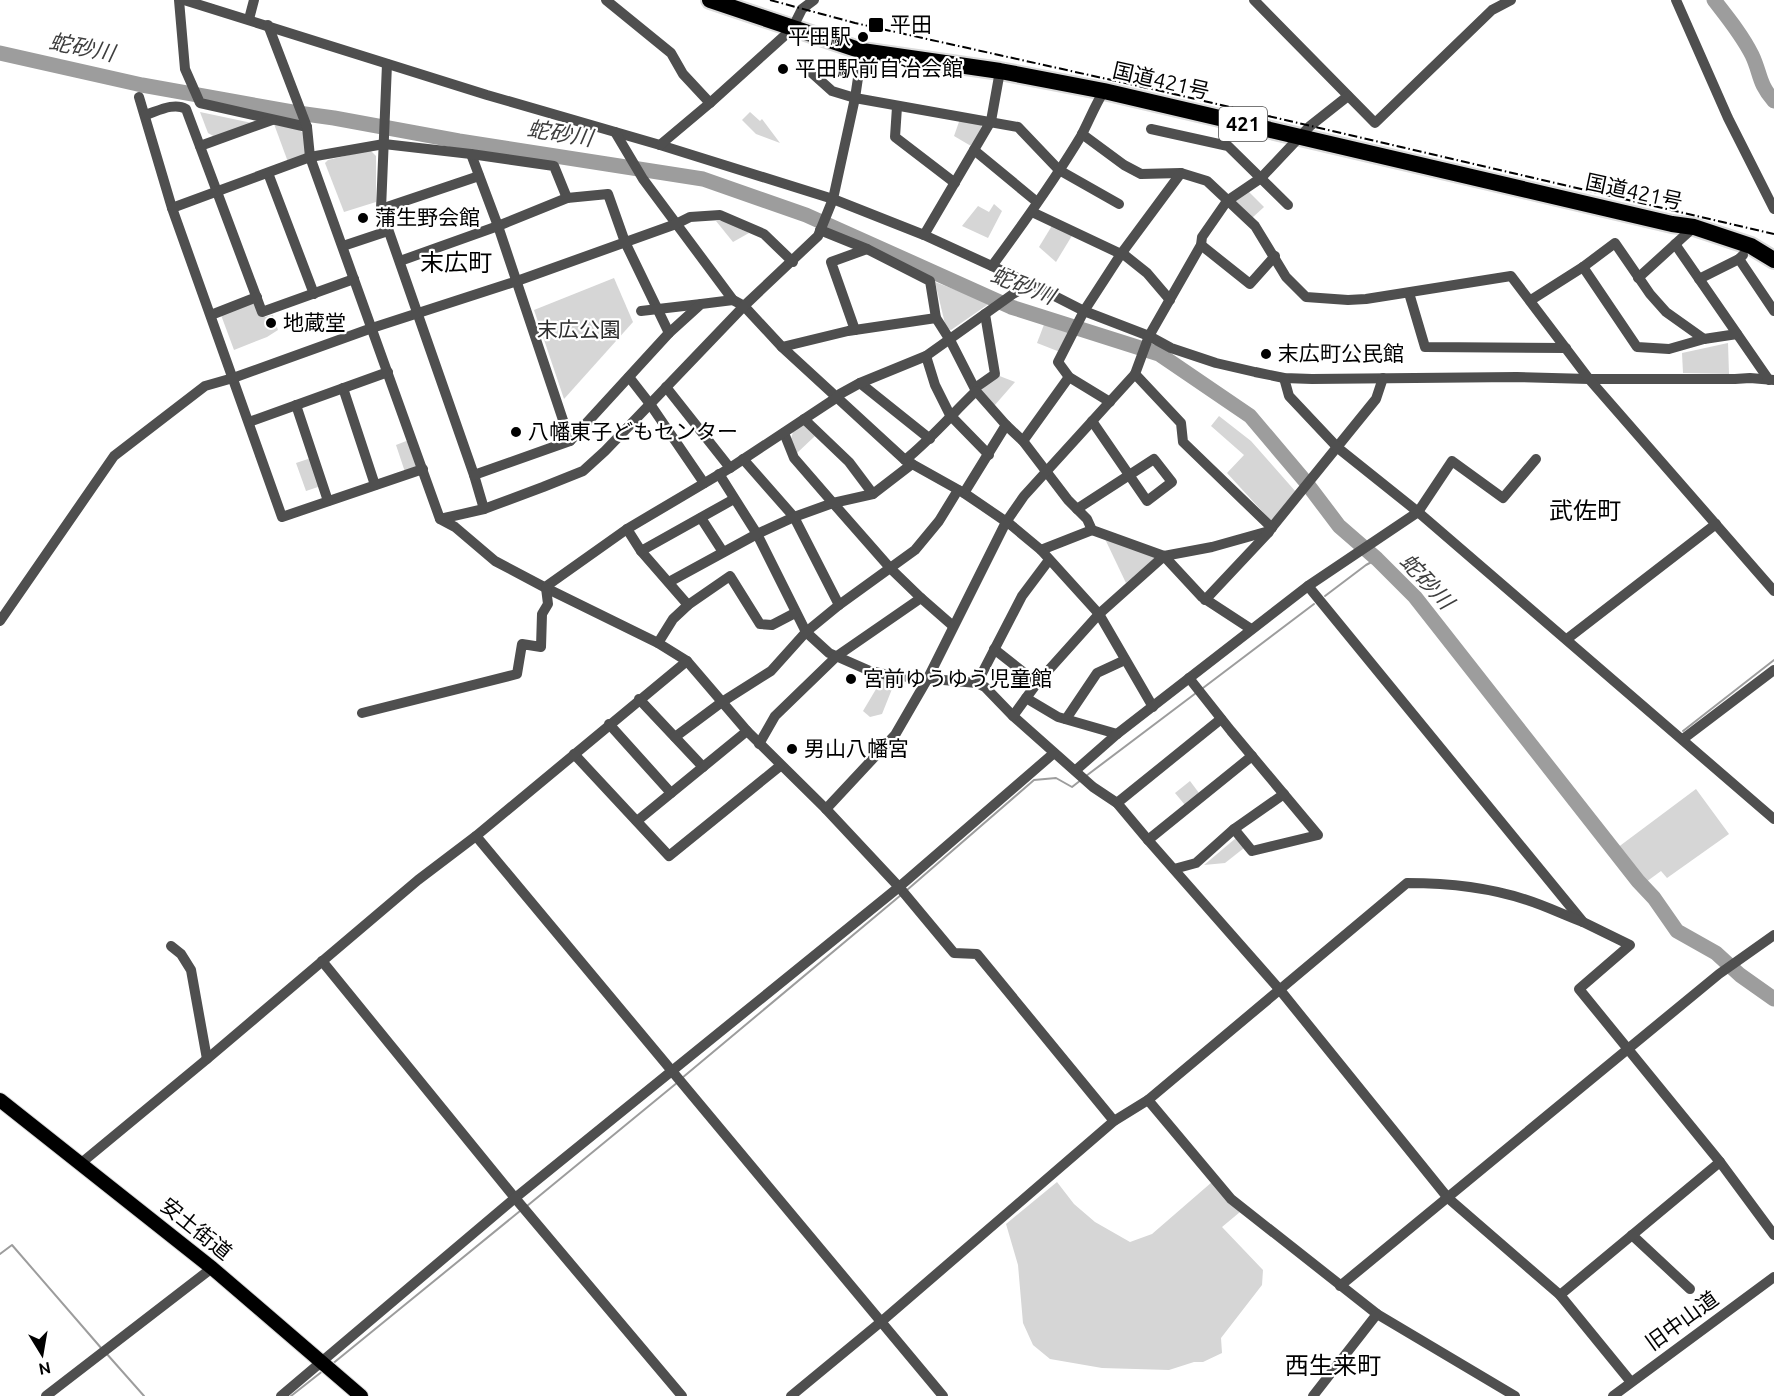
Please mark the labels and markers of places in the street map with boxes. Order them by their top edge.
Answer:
place label: 平田 [890,12,932,36]
marker: 平田 [867,16,885,34]
place label: 平田駅 [788,24,851,48]
marker: 平田駅 [856,30,870,44]
place label: 平田駅前自治会館 [795,56,963,80]
marker: 平田駅前自治会館 [776,62,790,76]
place label: 蒲生野会館 [375,205,480,229]
marker: 蒲生野会館 [356,211,370,225]
place label: 地蔵堂 [283,310,346,334]
marker: 地蔵堂 [264,316,278,330]
place label: 末広町公民館 [1278,341,1404,365]
marker: 末広町公民館 [1259,347,1273,361]
place label: 八幡東子どもセンター [528,419,738,443]
marker: 八幡東子どもセンター [509,425,523,439]
place label: 宮前ゆうゆう児童館 [863,666,1052,690]
marker: 宮前ゆうゆう児童館 [844,672,858,686]
place label: 男山八幡宮 [804,736,909,760]
marker: 男山八幡宮 [785,742,799,756]

